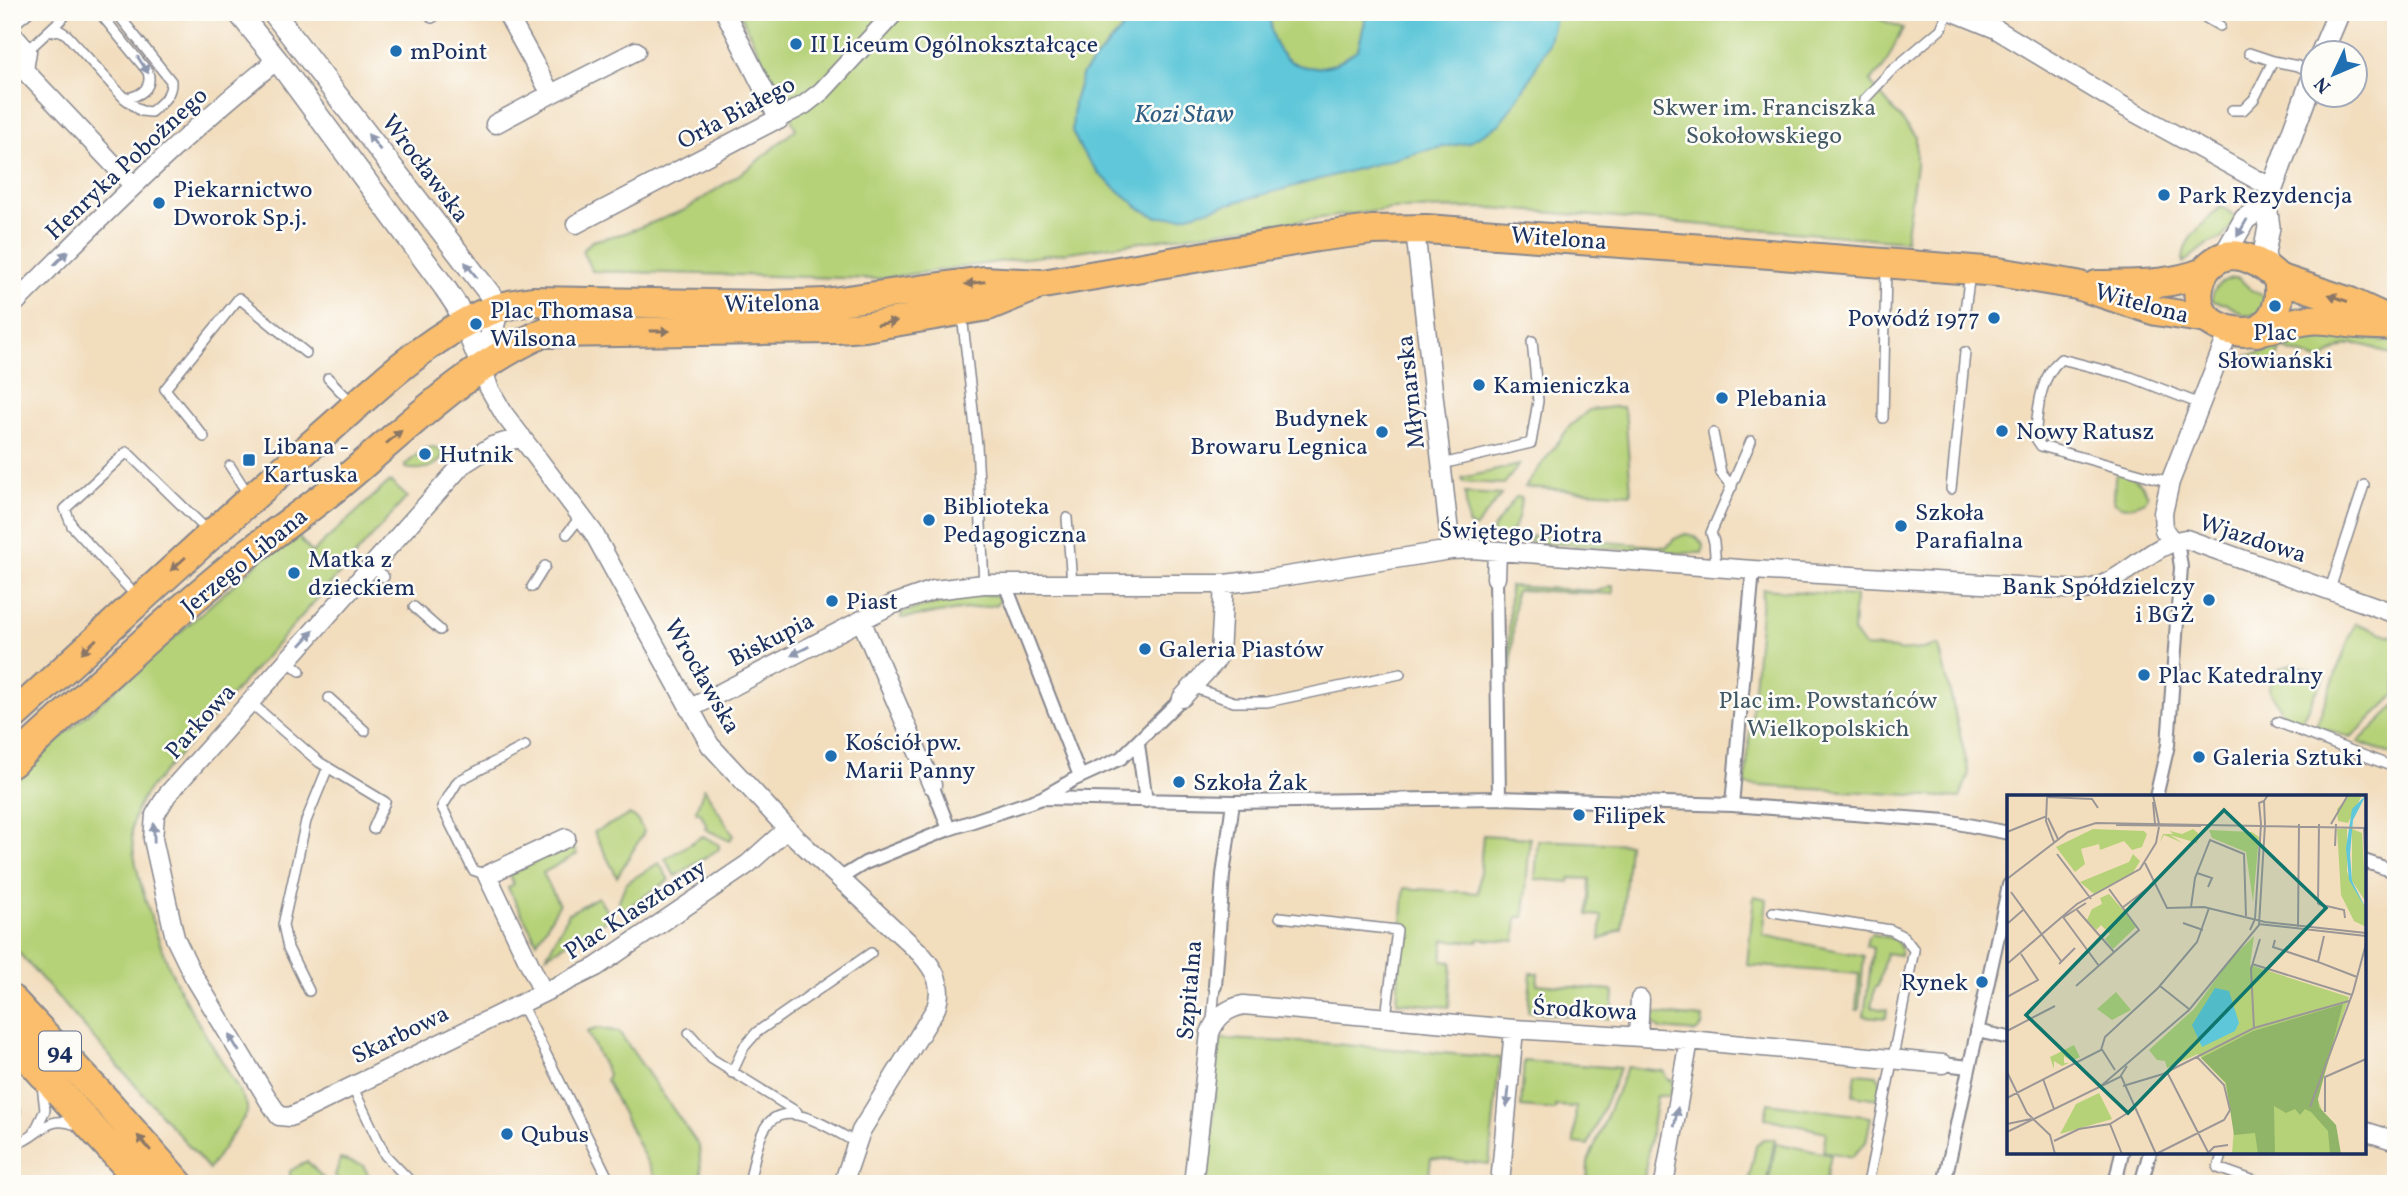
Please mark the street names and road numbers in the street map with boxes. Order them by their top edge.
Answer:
street label: Orła Białego [672,68,802,159]
street label: Henryka Pobożnego [39,80,216,249]
street label: Wrocławska [372,108,477,231]
street label: Witelona [1510,220,1608,260]
street label: Witelona [2091,276,2192,334]
street label: Witelona [724,287,821,323]
street label: Młynarska [1389,333,1435,450]
street label: Jerzego Libana [174,501,316,624]
street label: Wjazdowa [2194,507,2310,573]
street label: Świętego Piotra [1438,514,1604,554]
street label: Biskupia [723,605,821,677]
street label: Wrocławska [655,613,748,741]
street label: Parkowa [158,677,245,768]
street label: Plac Klasztorny [558,852,714,970]
street label: Szpitalna [1170,939,1212,1042]
street label: Środkowa [1531,991,1638,1031]
street label: Skarbowa [346,998,455,1074]
road number: 94 [39,1032,81,1070]

